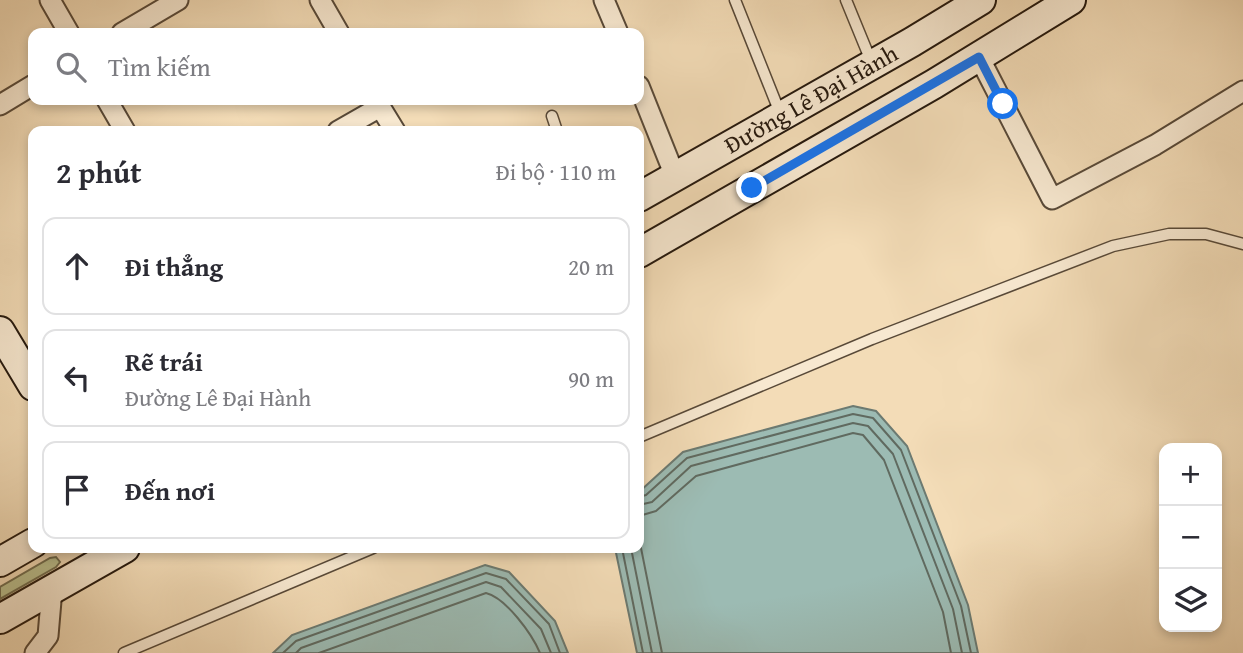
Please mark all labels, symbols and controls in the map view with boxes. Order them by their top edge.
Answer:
search box [28,28,644,105]
street label: Đường Lê Đại Hành [718,35,905,162]
text: Tìm kiếm [108,47,211,86]
icon: search [52,48,90,86]
route start [987,88,1018,119]
text: 2 phút [56,150,142,194]
text: Đi bộ · 110 m [496,155,616,188]
route end [736,172,767,203]
icon: ahead [58,247,96,285]
text: Đi thẳng [125,247,223,286]
text: 20 m [568,250,614,283]
text: Rẽ trái [125,342,203,381]
icon: left [58,359,96,397]
text: 90 m [568,362,614,395]
text: Đường Lê Đại Hành [125,381,311,414]
map controls [1159,443,1222,632]
button: + [1159,443,1222,506]
icon: arrive [58,471,96,509]
text: Đến nơi [125,471,215,510]
button: − [1159,506,1222,569]
button: layers [1159,569,1222,632]

